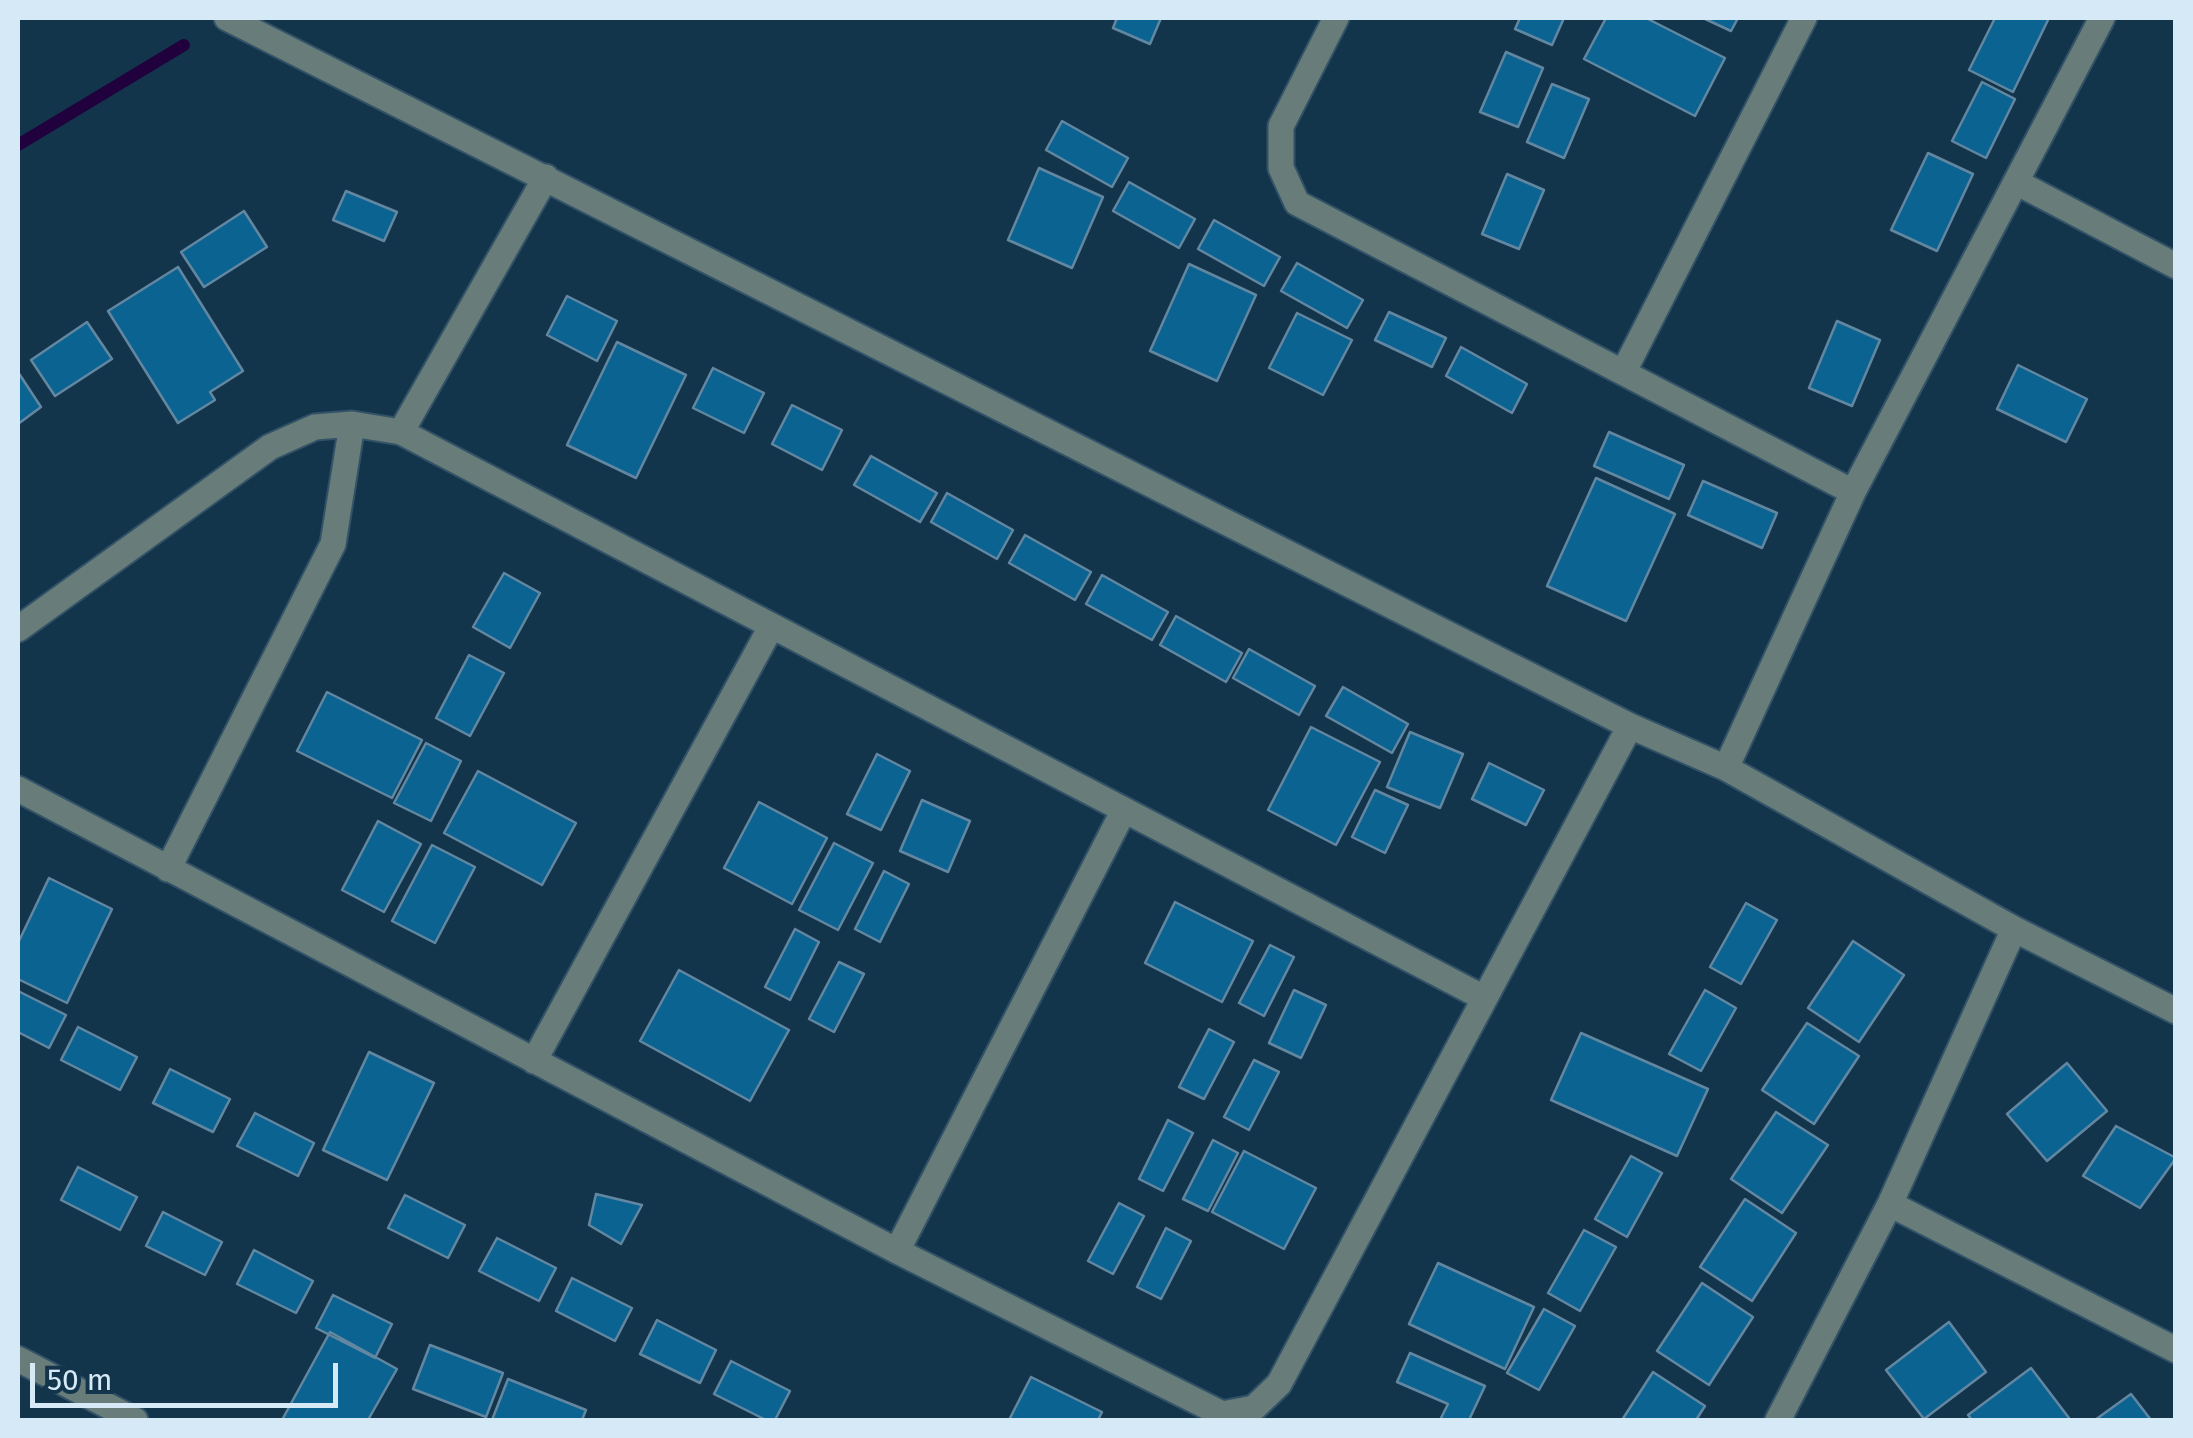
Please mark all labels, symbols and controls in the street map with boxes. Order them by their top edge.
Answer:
scale bar [35,1343,342,1405]
text: 50 m [47,1362,112,1398]

